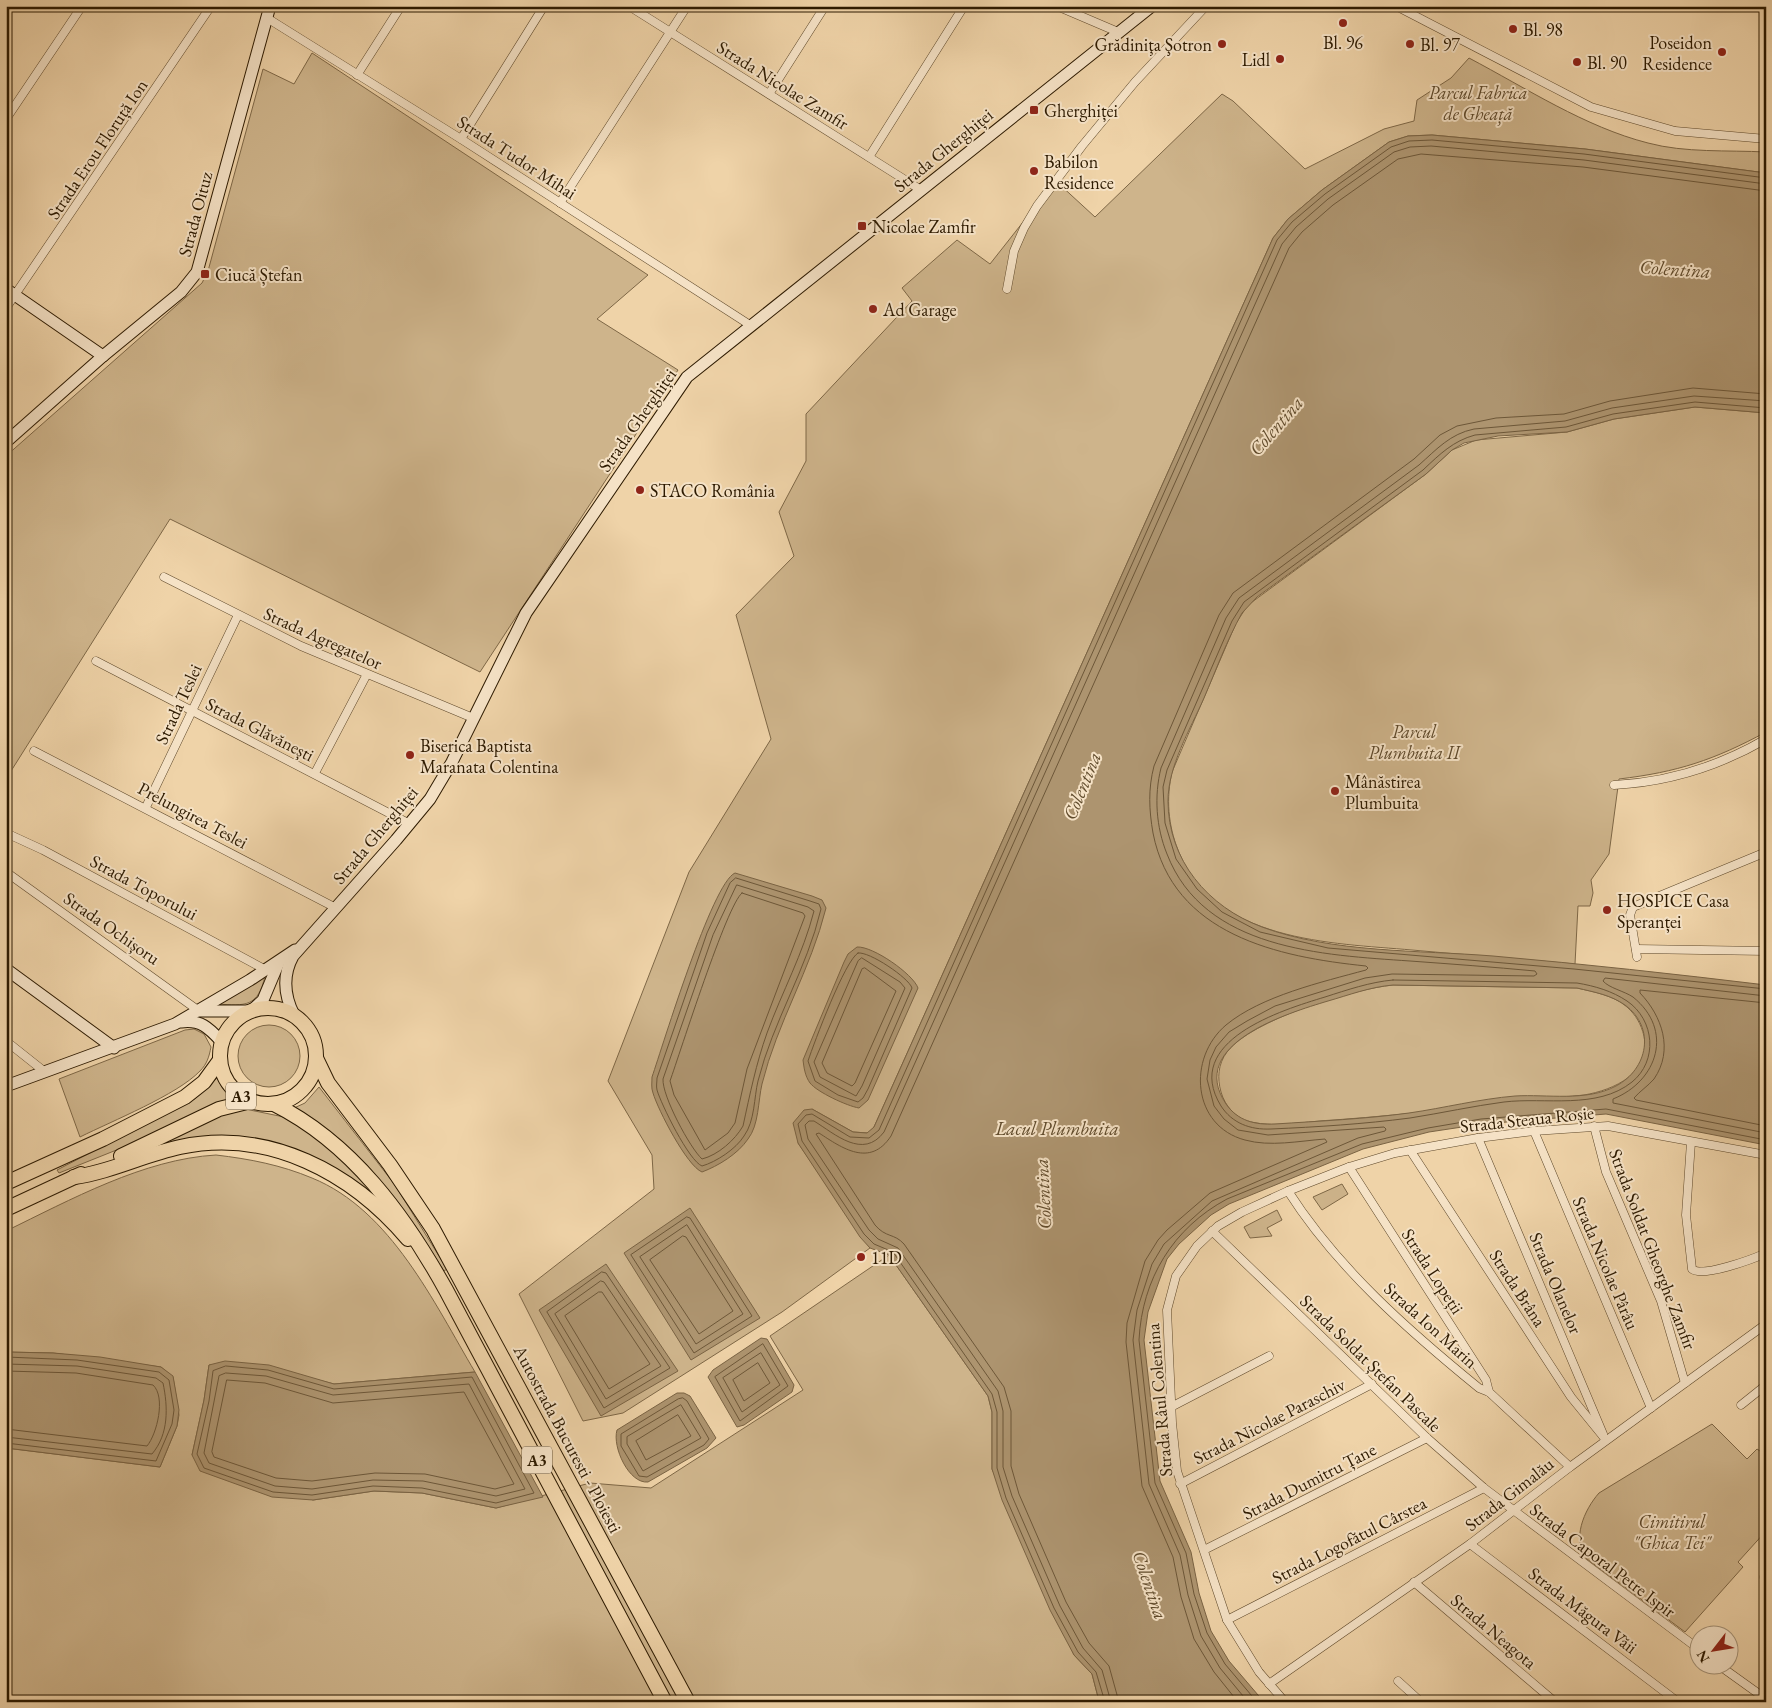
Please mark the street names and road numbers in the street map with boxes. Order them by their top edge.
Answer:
street label: Strada Nicolae Zamfir [713,35,853,135]
street label: Strada Erou Floruță Ion [42,74,153,223]
street label: Strada Gherghiței [889,103,998,197]
street label: Strada Tudor Mihai [453,110,582,204]
street label: Strada Oituz [173,169,217,259]
street label: Strada Gherghiței [593,363,681,476]
street label: Strada Agregatelor [260,602,386,674]
street label: Strada Teslei [149,660,207,748]
street label: Strada Glăvănești [202,692,319,766]
street label: Prelungirea Teslei [134,776,252,854]
street label: Strada Gherghiței [327,781,423,889]
street label: Strada Toporului [86,849,202,925]
street label: Strada Ochișoru [59,886,165,970]
road number: A3 [226,1082,256,1110]
street label: Strada Steaua Roșie [1459,1101,1595,1137]
street label: Strada Soldat Gheorghe Zamfir [1604,1145,1702,1353]
street label: Strada Nicolae Pârâu [1568,1193,1645,1334]
street label: Strada Lopeții [1397,1224,1469,1319]
street label: Strada Olanelor [1524,1229,1588,1337]
street label: Strada Brâna [1485,1245,1552,1332]
street label: Strada Ion Marin [1379,1277,1483,1373]
street label: Strada Soldat Ștefan Pascale [1295,1289,1447,1437]
street label: Strada Râul Colentina [1141,1322,1177,1477]
street label: Autostrada Bucuresti - Ploiesti [508,1340,628,1537]
street label: Strada Nicolae Paraschiv [1189,1373,1349,1469]
street label: Strada Dumitru Țane [1238,1437,1380,1525]
road number: A3 [522,1446,552,1474]
street label: Strada Gimalău [1460,1452,1559,1536]
street label: Strada Logofătul Cârstea [1268,1491,1431,1589]
street label: Strada Caporal Petre Ispir [1526,1498,1680,1622]
street label: Strada Măgura Văii [1524,1562,1643,1659]
street label: Strada Neagota [1446,1588,1542,1674]

